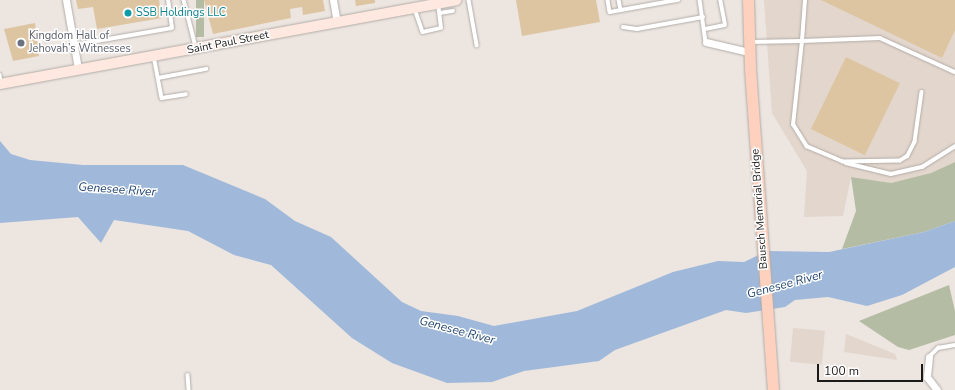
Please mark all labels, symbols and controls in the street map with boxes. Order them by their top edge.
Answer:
place label: SSB Holdings LLC [136,6,226,20]
marker: SSB Holdings LLC [123,8,133,18]
street label: Saint Paul Street [186,29,270,57]
place label: Kingdom Hall of Jehovah’s Witnesses [29,30,131,56]
marker: Kingdom Hall of Jehovah’s Witnesses [16,38,26,48]
street label: Bausch Memorial Bridge [749,148,771,270]
water label: Genesee River [78,180,156,200]
water label: Genesee River [746,268,824,302]
water label: Genesee River [418,314,496,348]
scale bar [819,356,925,382]
text: 100 m [824,363,859,379]

